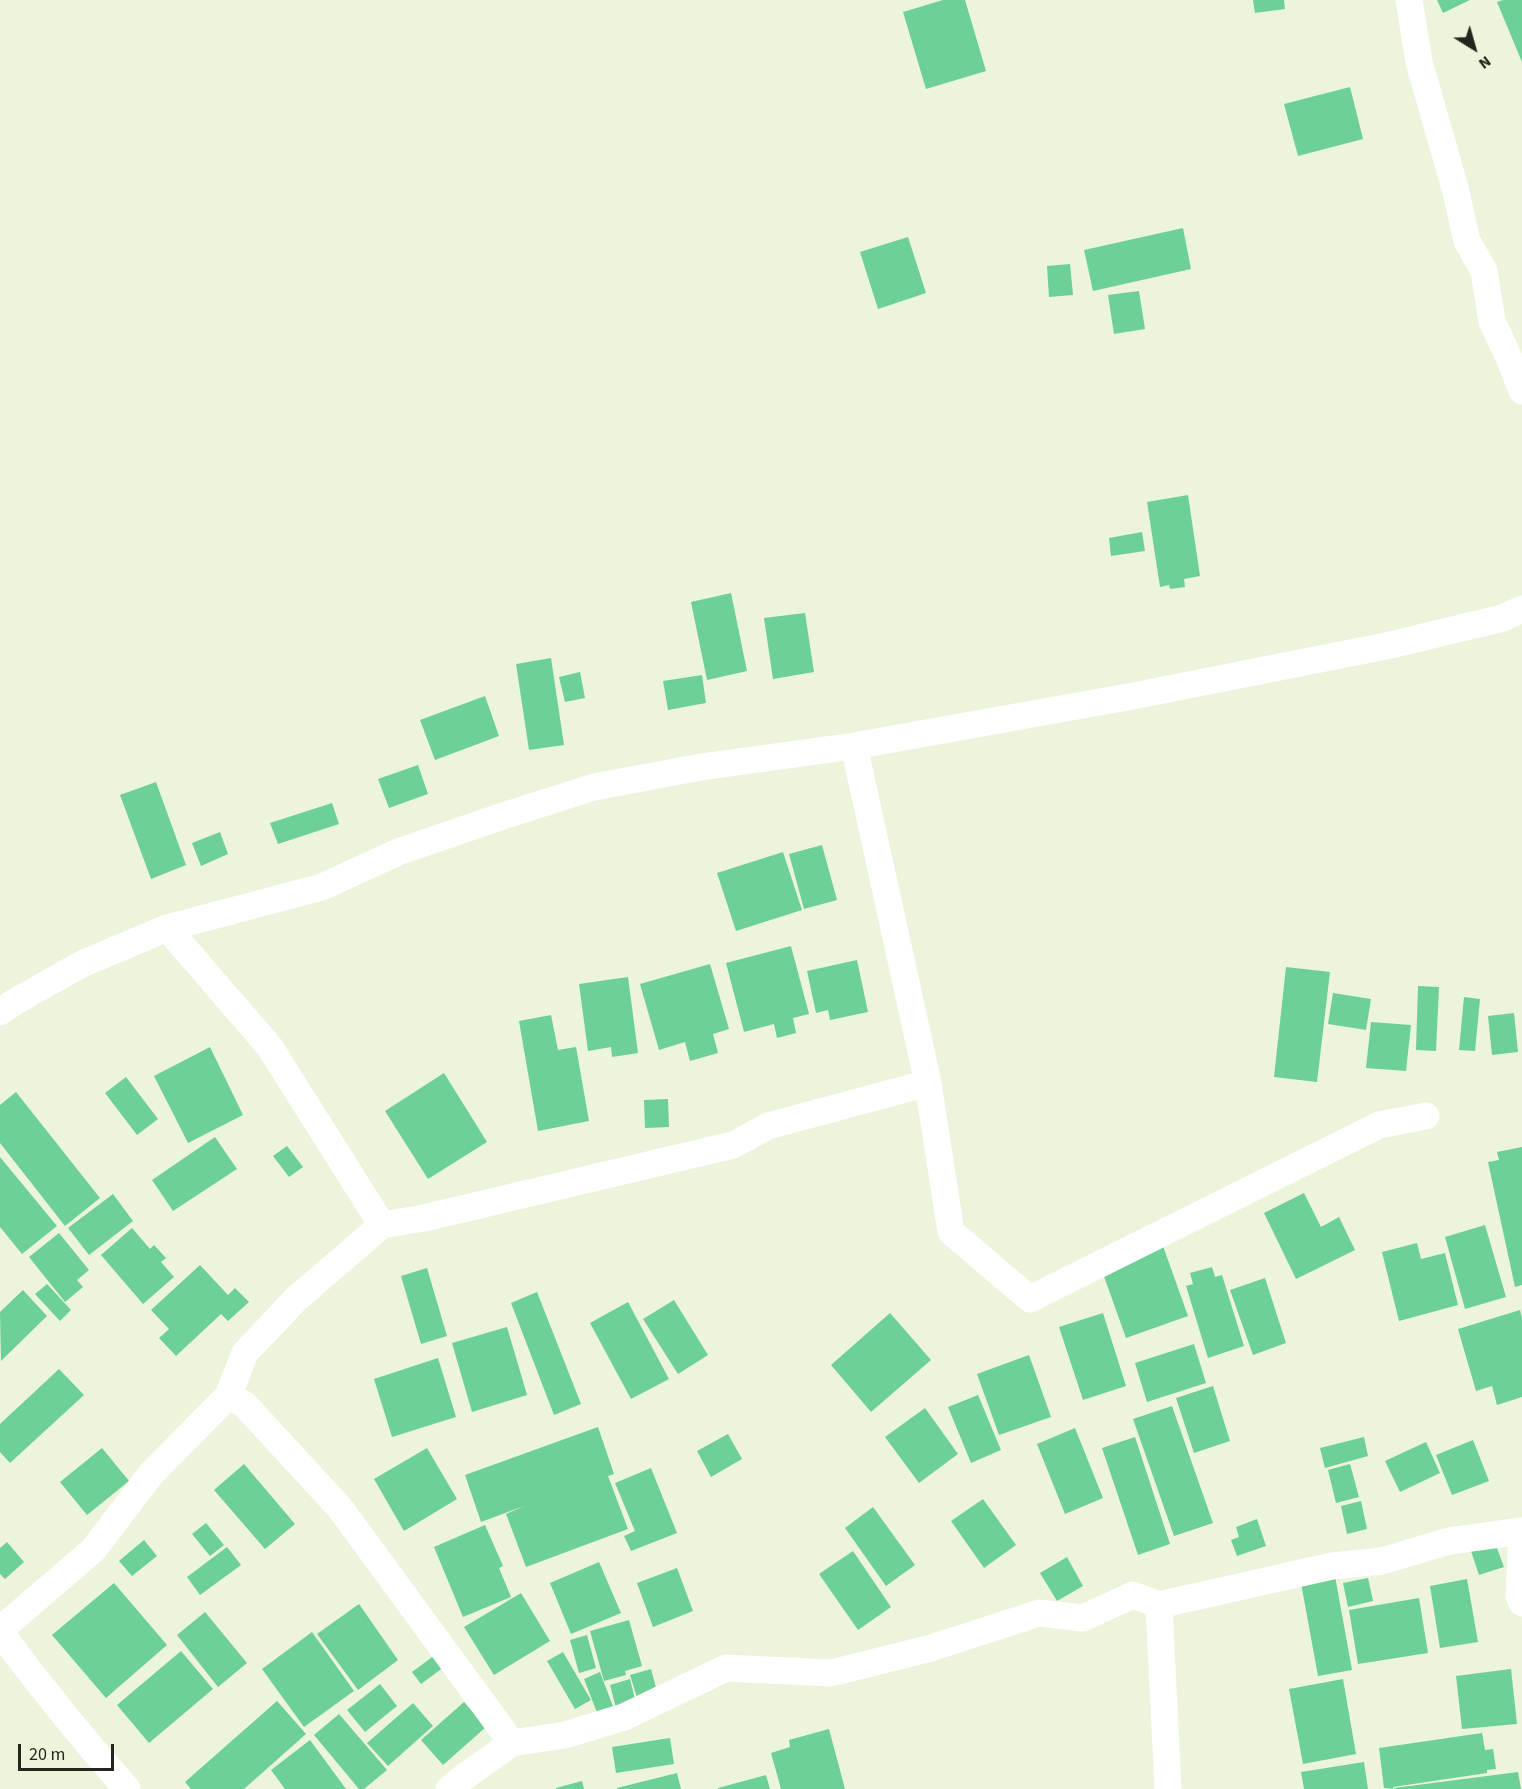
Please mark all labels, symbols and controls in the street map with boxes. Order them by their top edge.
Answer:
north arrow [1444,18,1504,78]
text: N [1474,50,1496,74]
scale bar [21,1732,117,1770]
text: 20 m [29,1742,65,1767]

